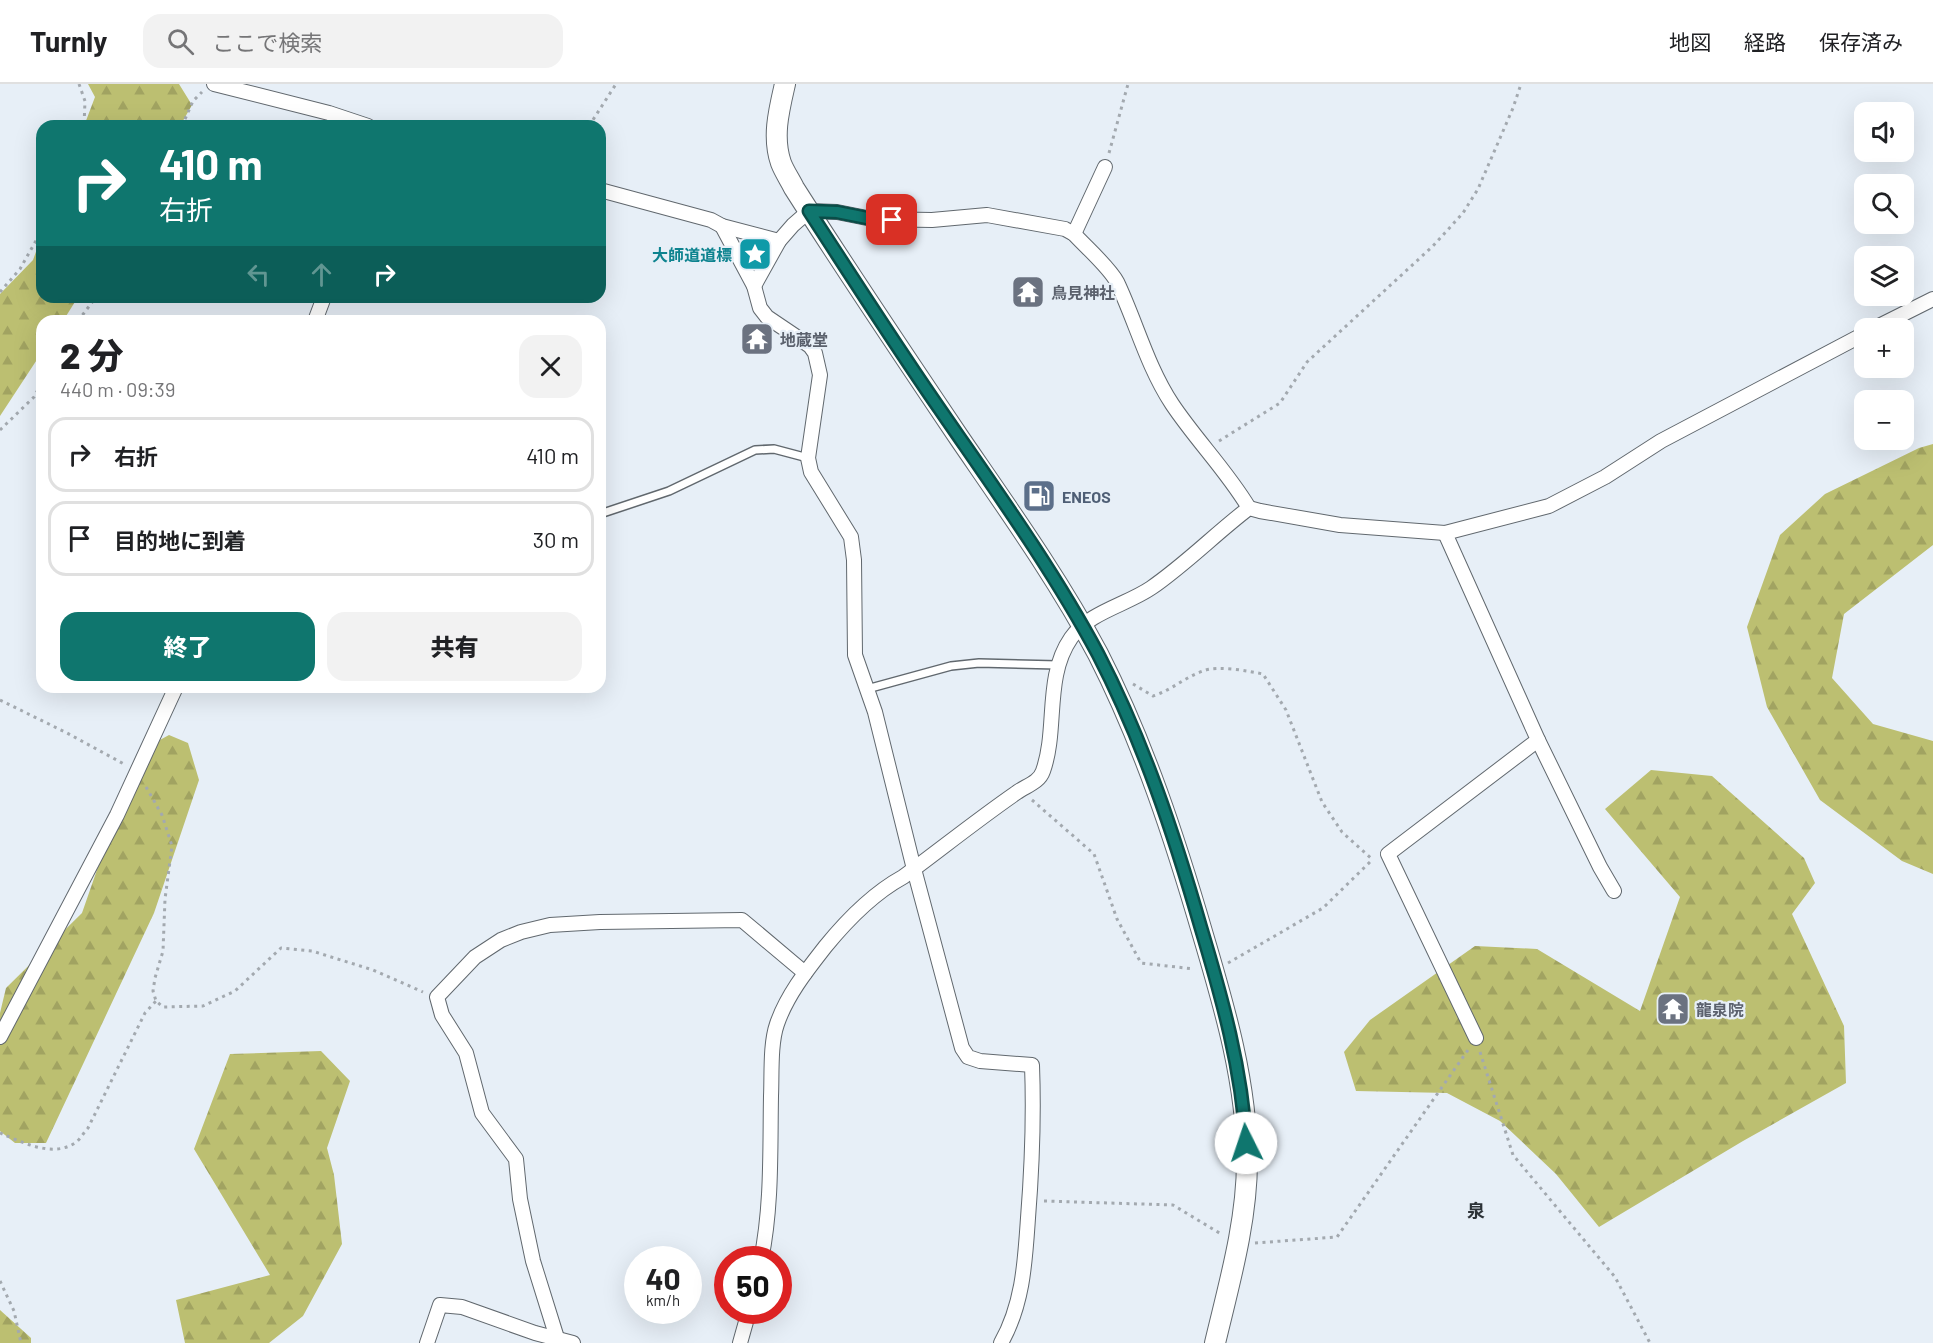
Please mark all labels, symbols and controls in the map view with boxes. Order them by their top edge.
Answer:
search box [143,14,563,68]
text: Turnly [30,24,107,58]
icon: search [164,25,197,58]
text: ここで検索 [212,29,322,55]
text: 地図 [1669,29,1711,54]
text: 経路 [1744,29,1786,54]
text: 保存済み [1819,29,1903,54]
map controls [1854,102,1914,450]
button: sound [1854,102,1914,162]
text: 410 m [159,138,263,188]
icon: right [60,144,138,222]
button: search [1854,174,1914,234]
text: 右折 [159,193,213,225]
pin [866,194,917,245]
icon: arrive [875,203,908,236]
place icon: 大師道道標 [737,236,773,272]
place label: 大師道道標 [652,245,732,264]
button: layers [1854,246,1914,306]
icon: left [242,258,275,291]
icon: ahead [305,258,338,291]
icon: right [368,258,401,291]
temple icon: 鳥見神社 [1010,274,1046,310]
place label: 鳥見神社 [1051,283,1115,302]
button: + [1854,318,1914,378]
temple icon: 地蔵堂 [739,321,775,357]
place label: 地蔵堂 [780,330,828,349]
text: 2 分 [60,333,124,376]
button: close [519,335,582,398]
text: 440 m · 09:39 [60,377,175,401]
button: − [1854,390,1914,450]
icon: right [63,438,96,471]
text: 410 m [526,442,579,468]
text: 右折 [114,443,158,469]
fuel station icon: ENEOS [1021,478,1057,514]
place label: ENEOS [1062,487,1111,506]
icon: arrive [63,522,96,555]
text: 30 m [533,526,579,552]
text: 目的地に到着 [114,527,246,553]
button: 終了 [60,612,315,681]
button: 共有 [327,612,582,681]
temple icon: 龍泉院 [1655,991,1691,1027]
place label: 龍泉院 [1696,1000,1744,1019]
position arrow [1214,1111,1278,1175]
district label: 泉 [1467,1199,1485,1221]
speed limit sign: 50 [714,1246,792,1324]
text: 40 [645,1260,681,1296]
text: km/h [646,1291,680,1309]

